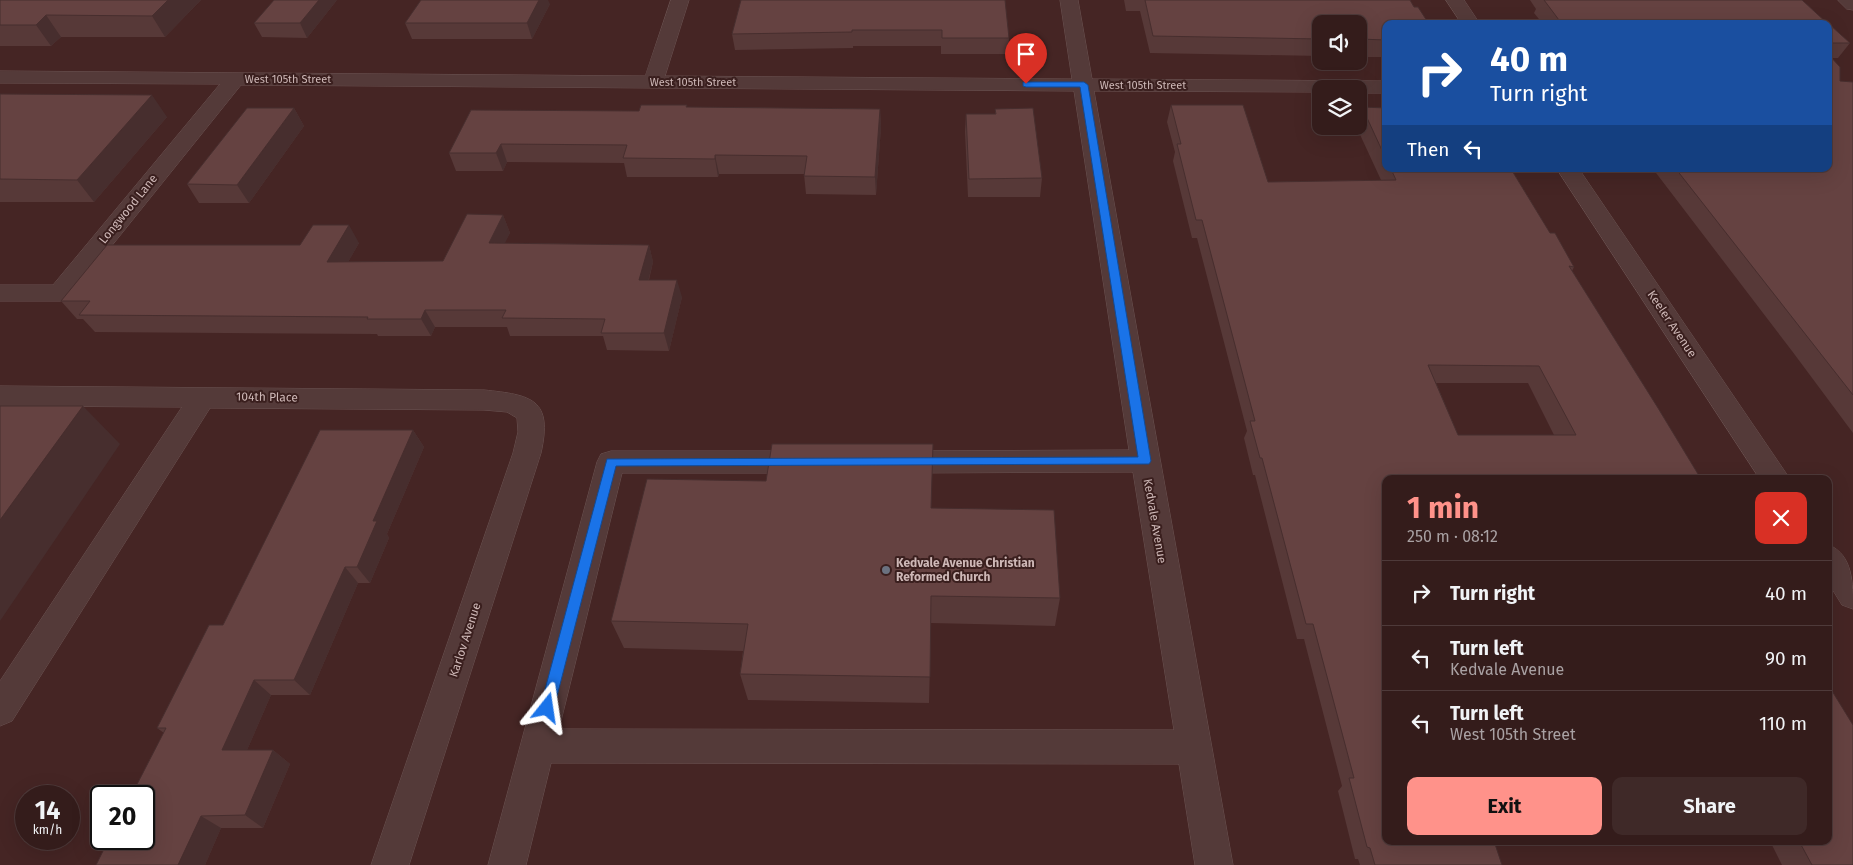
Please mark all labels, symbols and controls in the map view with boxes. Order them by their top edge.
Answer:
map controls [1312,15,1367,135]
button: sound [1312,15,1367,70]
pin [1005,33,1047,84]
text: 40 m [1490,38,1568,80]
icon: arrive [1012,40,1040,68]
icon: right [1407,40,1472,105]
street label: West 105th Street [245,73,331,86]
street label: West 105th Street [650,76,736,89]
street label: West 105th Street [1100,79,1186,92]
button: layers [1312,80,1367,135]
text: Turn right [1490,80,1587,107]
icon: left [1459,135,1487,163]
text: Then [1407,138,1449,161]
street label: Longwood Lane [96,172,160,246]
street label: Keeler Avenue [1644,288,1700,360]
street label: 104th Place [236,389,298,405]
street label: Kedvale Avenue [1141,478,1169,564]
text: 1 min [1407,490,1479,526]
button: close [1755,492,1807,544]
text: 250 m · 08:12 [1407,527,1498,546]
place label: Kedvale Avenue Christian Reformed Church [896,556,1035,584]
marker: Kedvale Avenue Christian Reformed Church [880,564,892,576]
icon: right [1407,579,1435,607]
text: Turn right [1450,582,1535,605]
text: 40 m [1765,582,1807,605]
street label: Karlov Avenue [446,601,484,679]
text: Turn left [1450,637,1524,660]
icon: left [1407,644,1435,672]
text: 90 m [1765,647,1807,670]
text: Kedvale Avenue [1450,660,1564,679]
position arrow [520,681,572,733]
text: Turn left [1450,702,1524,725]
icon: left [1407,709,1435,737]
text: 110 m [1759,712,1807,735]
text: West 105th Street [1450,725,1576,744]
button: Exit [1407,777,1602,835]
button: Share [1612,777,1807,835]
speed limit sign: 20 [90,785,155,850]
text: 14 [35,796,60,826]
text: km/h [33,823,62,837]

